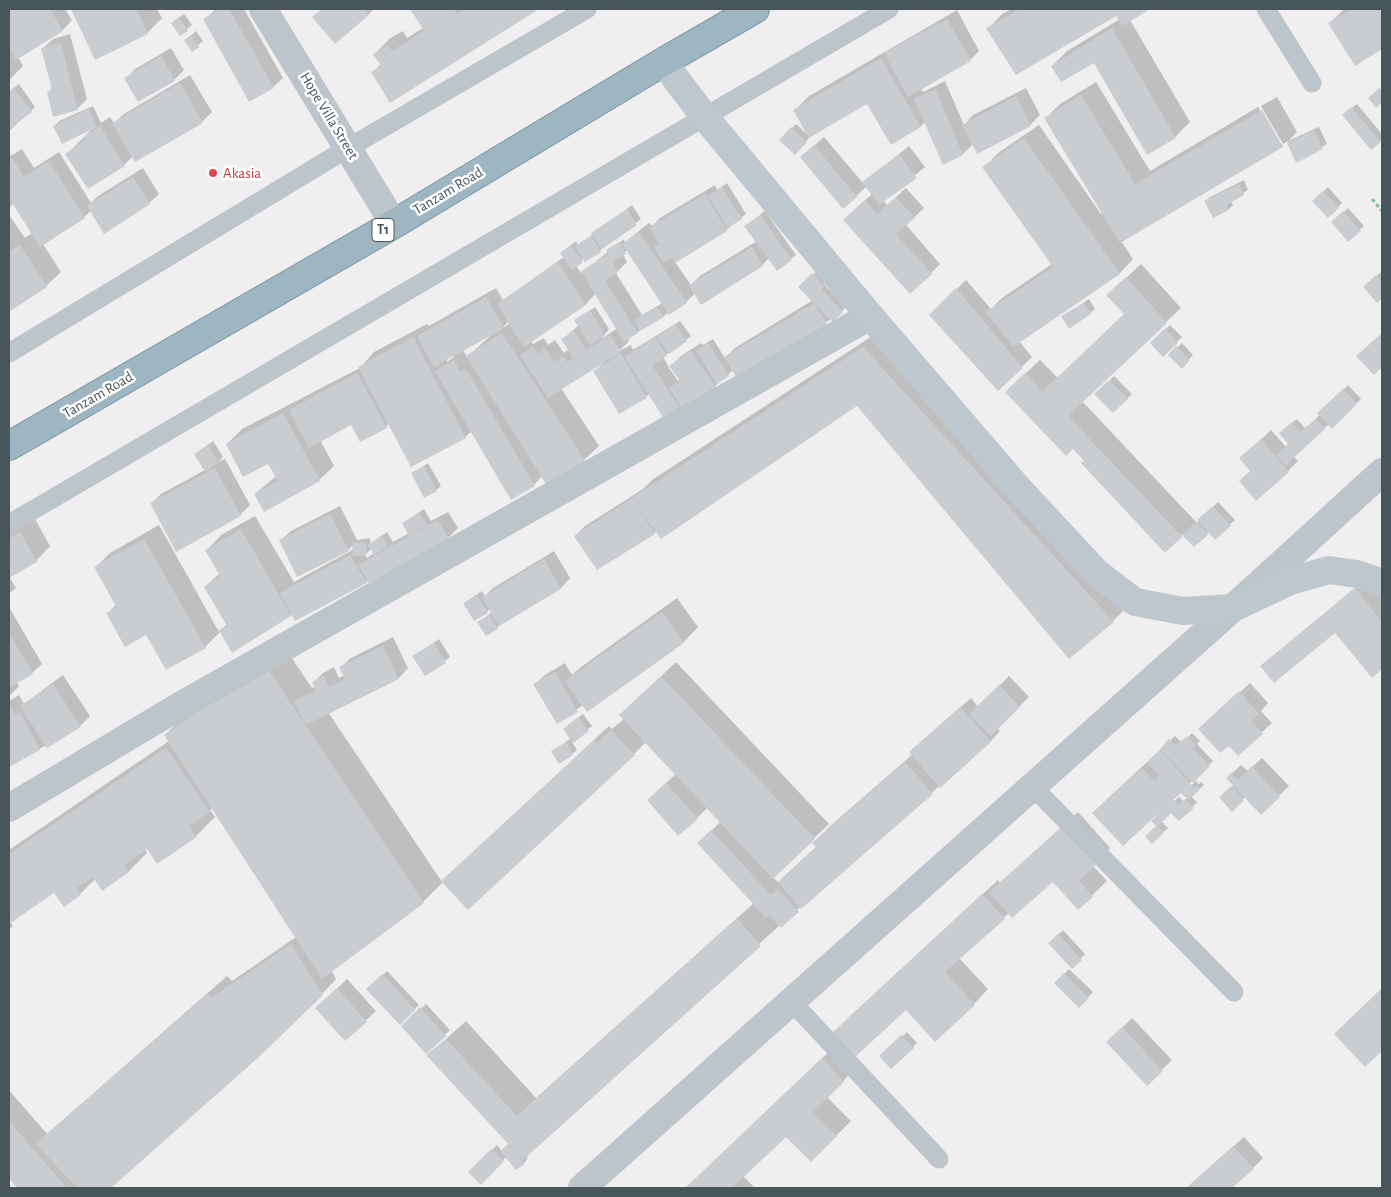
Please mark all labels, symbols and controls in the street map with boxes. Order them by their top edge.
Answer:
street label: Hope Villa Street [296,69,362,163]
street label: Tanzam Road [410,163,486,219]
place label: Akasia [223,164,261,182]
marker: Akasia [207,167,219,179]
road number: T1 [372,218,394,242]
street label: Tanzam Road [60,368,136,422]

